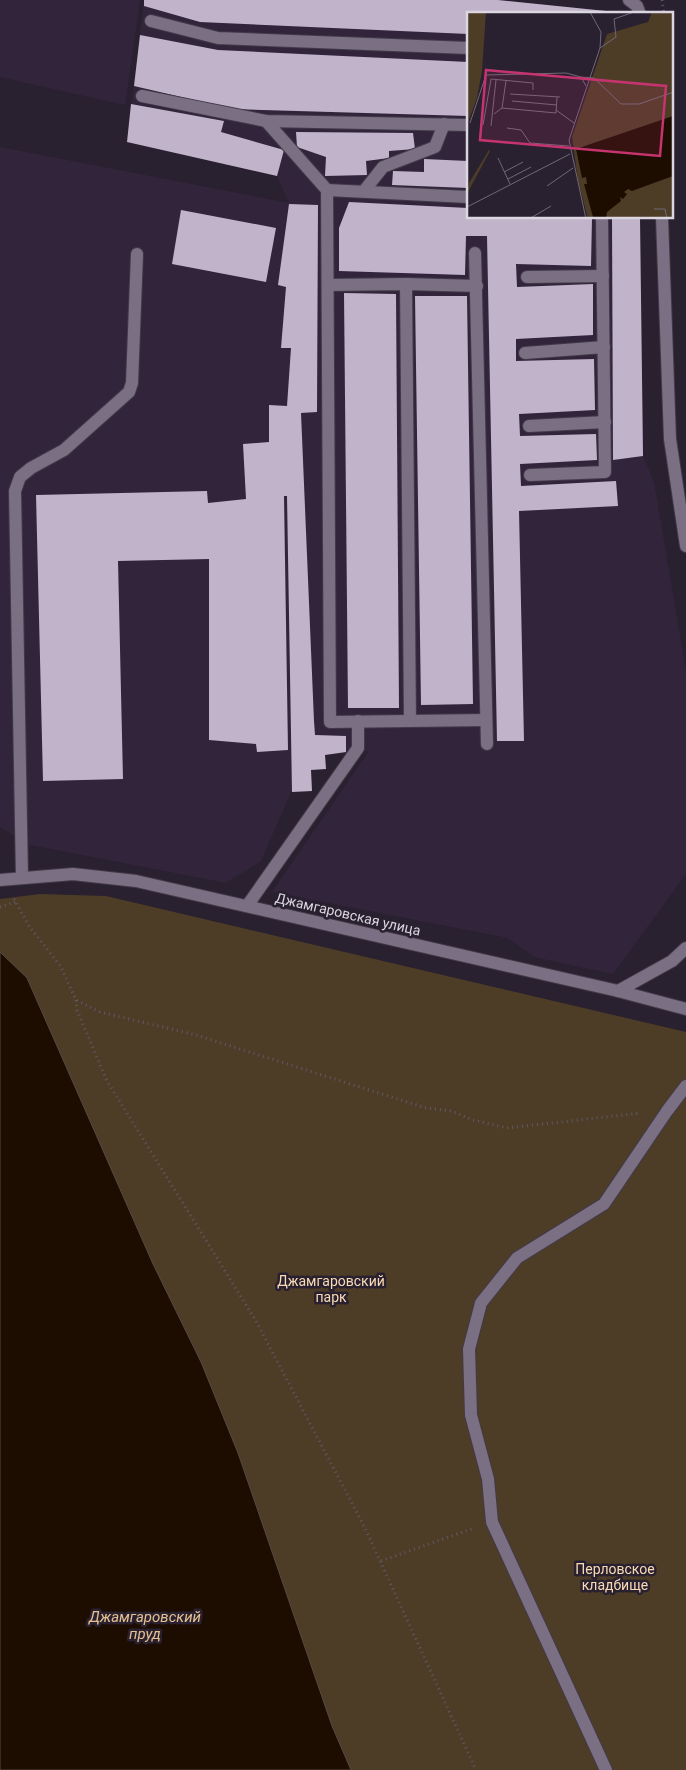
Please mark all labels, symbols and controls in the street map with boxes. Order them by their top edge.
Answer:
inset map [467,12,674,219]
street label: Джамгаровская улица [274,889,422,939]
park label: Джамгаровский парк [277,1273,385,1305]
park label: Перловское кладбище [575,1561,655,1593]
water label: Джамгаровский пруд [88,1608,201,1643]

